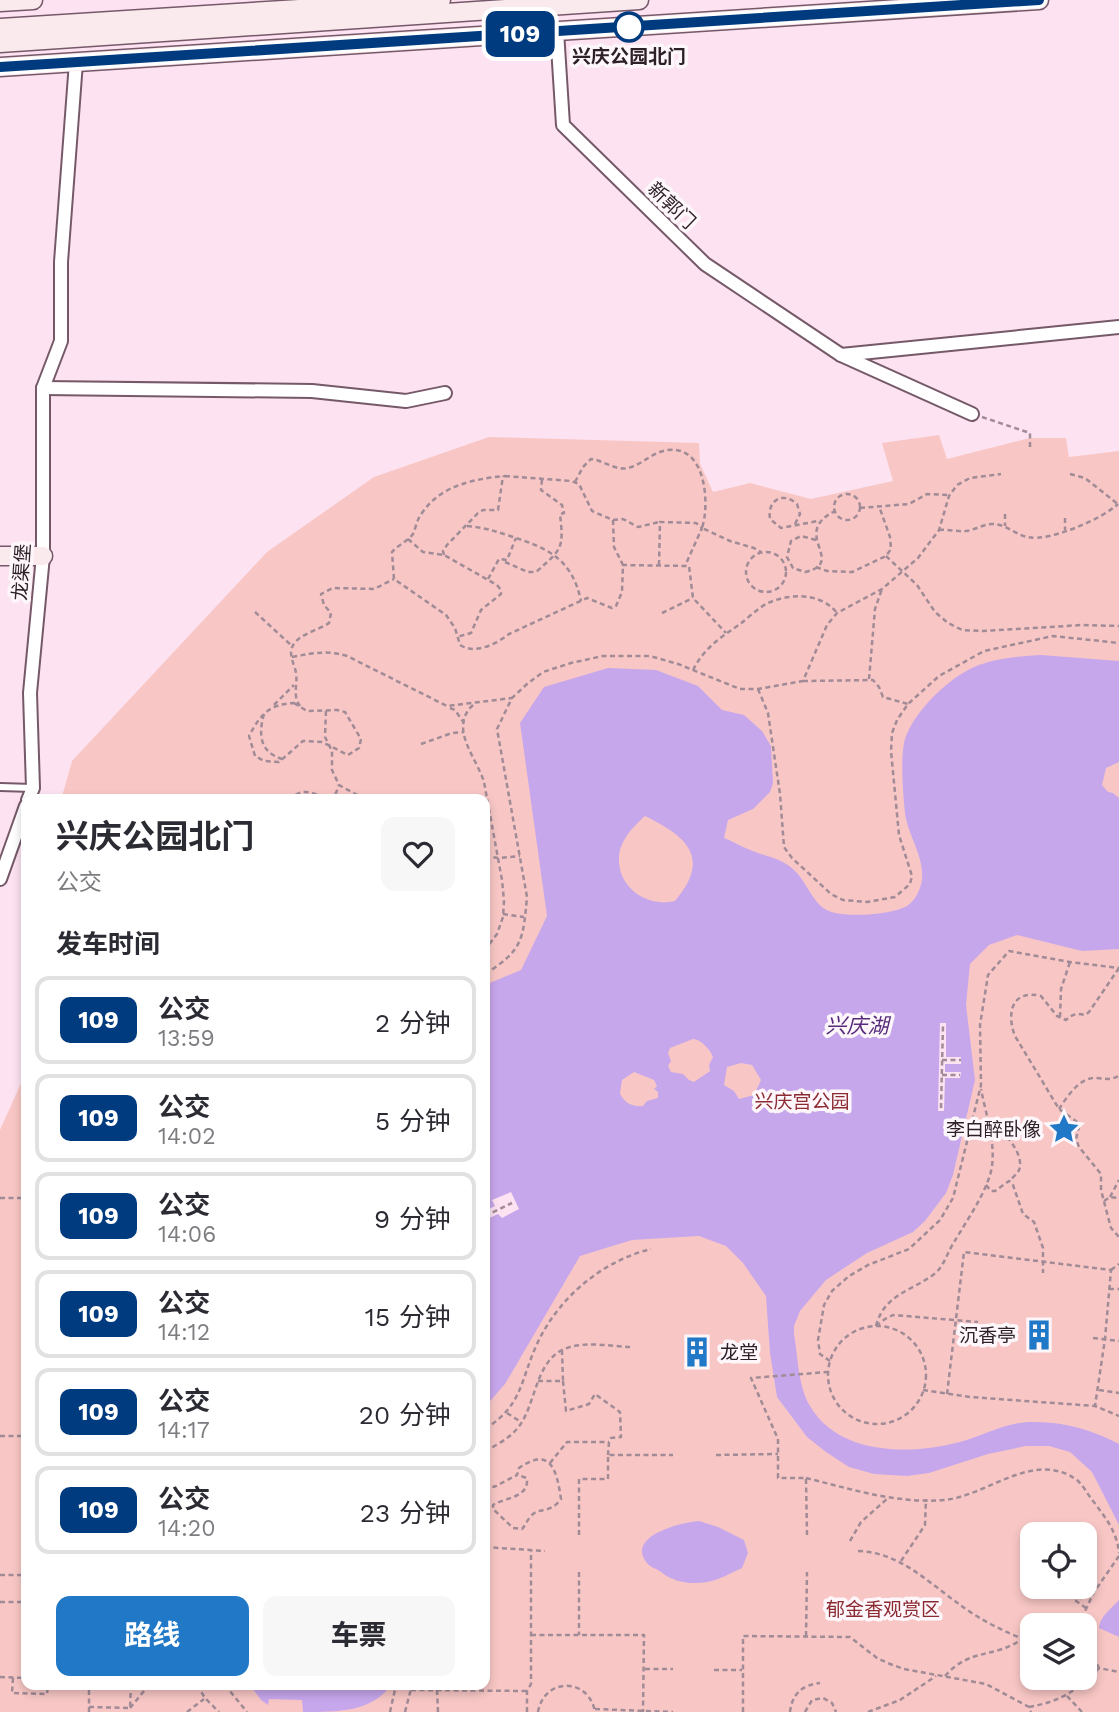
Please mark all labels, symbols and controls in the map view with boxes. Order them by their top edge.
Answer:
line badge: 109 [480,11,560,57]
marker: 兴庆公园北门 [614,12,644,42]
text: 109 [500,20,540,48]
place label: 兴庆公园北门 [572,45,686,68]
street label: 新郭门 [643,177,700,233]
street label: 龙渠堡 [8,543,35,601]
text: 兴庆公园北门 [56,817,254,856]
button: heart [381,817,455,891]
text: 公交 [56,869,102,896]
text: 发车时间 [56,929,160,959]
text: 公交 [158,994,210,1024]
text: 109 [78,1006,119,1034]
text: 2 分钟 [375,1008,451,1038]
water label: 兴庆湖 [826,1013,891,1038]
text: 13:59 [158,1025,215,1052]
park label: 兴庆宫公园 [754,1090,850,1113]
text: 公交 [158,1092,210,1122]
text: 109 [78,1104,119,1132]
text: 5 分钟 [375,1106,451,1136]
place icon: 李白醉卧像 [1047,1112,1081,1146]
place label: 李白醉卧像 [946,1118,1041,1141]
text: 14:02 [158,1123,216,1150]
text: 公交 [158,1190,210,1220]
text: 109 [78,1202,119,1230]
text: 9 分钟 [374,1204,451,1234]
text: 14:06 [158,1221,216,1248]
text: 公交 [158,1288,210,1318]
text: 109 [78,1300,119,1328]
text: 15 分钟 [365,1302,451,1332]
building icon: 沉香亭 [1022,1318,1056,1352]
text: 14:12 [158,1319,210,1346]
place label: 沉香亭 [959,1324,1016,1347]
building icon: 龙堂 [680,1335,714,1369]
place label: 龙堂 [720,1341,758,1364]
text: 公交 [158,1386,210,1416]
text: 109 [78,1398,119,1426]
text: 20 分钟 [359,1400,451,1430]
text: 14:17 [158,1417,210,1444]
text: 公交 [158,1484,210,1514]
text: 109 [78,1496,119,1524]
text: 23 分钟 [360,1498,451,1528]
text: 14:20 [158,1515,216,1542]
map controls [1020,1522,1097,1690]
button: locate [1020,1522,1097,1599]
button: 路线 [56,1596,249,1676]
button: 车票 [263,1596,455,1676]
park label: 郁金香观赏区 [826,1598,940,1621]
button: layers [1020,1613,1097,1690]

